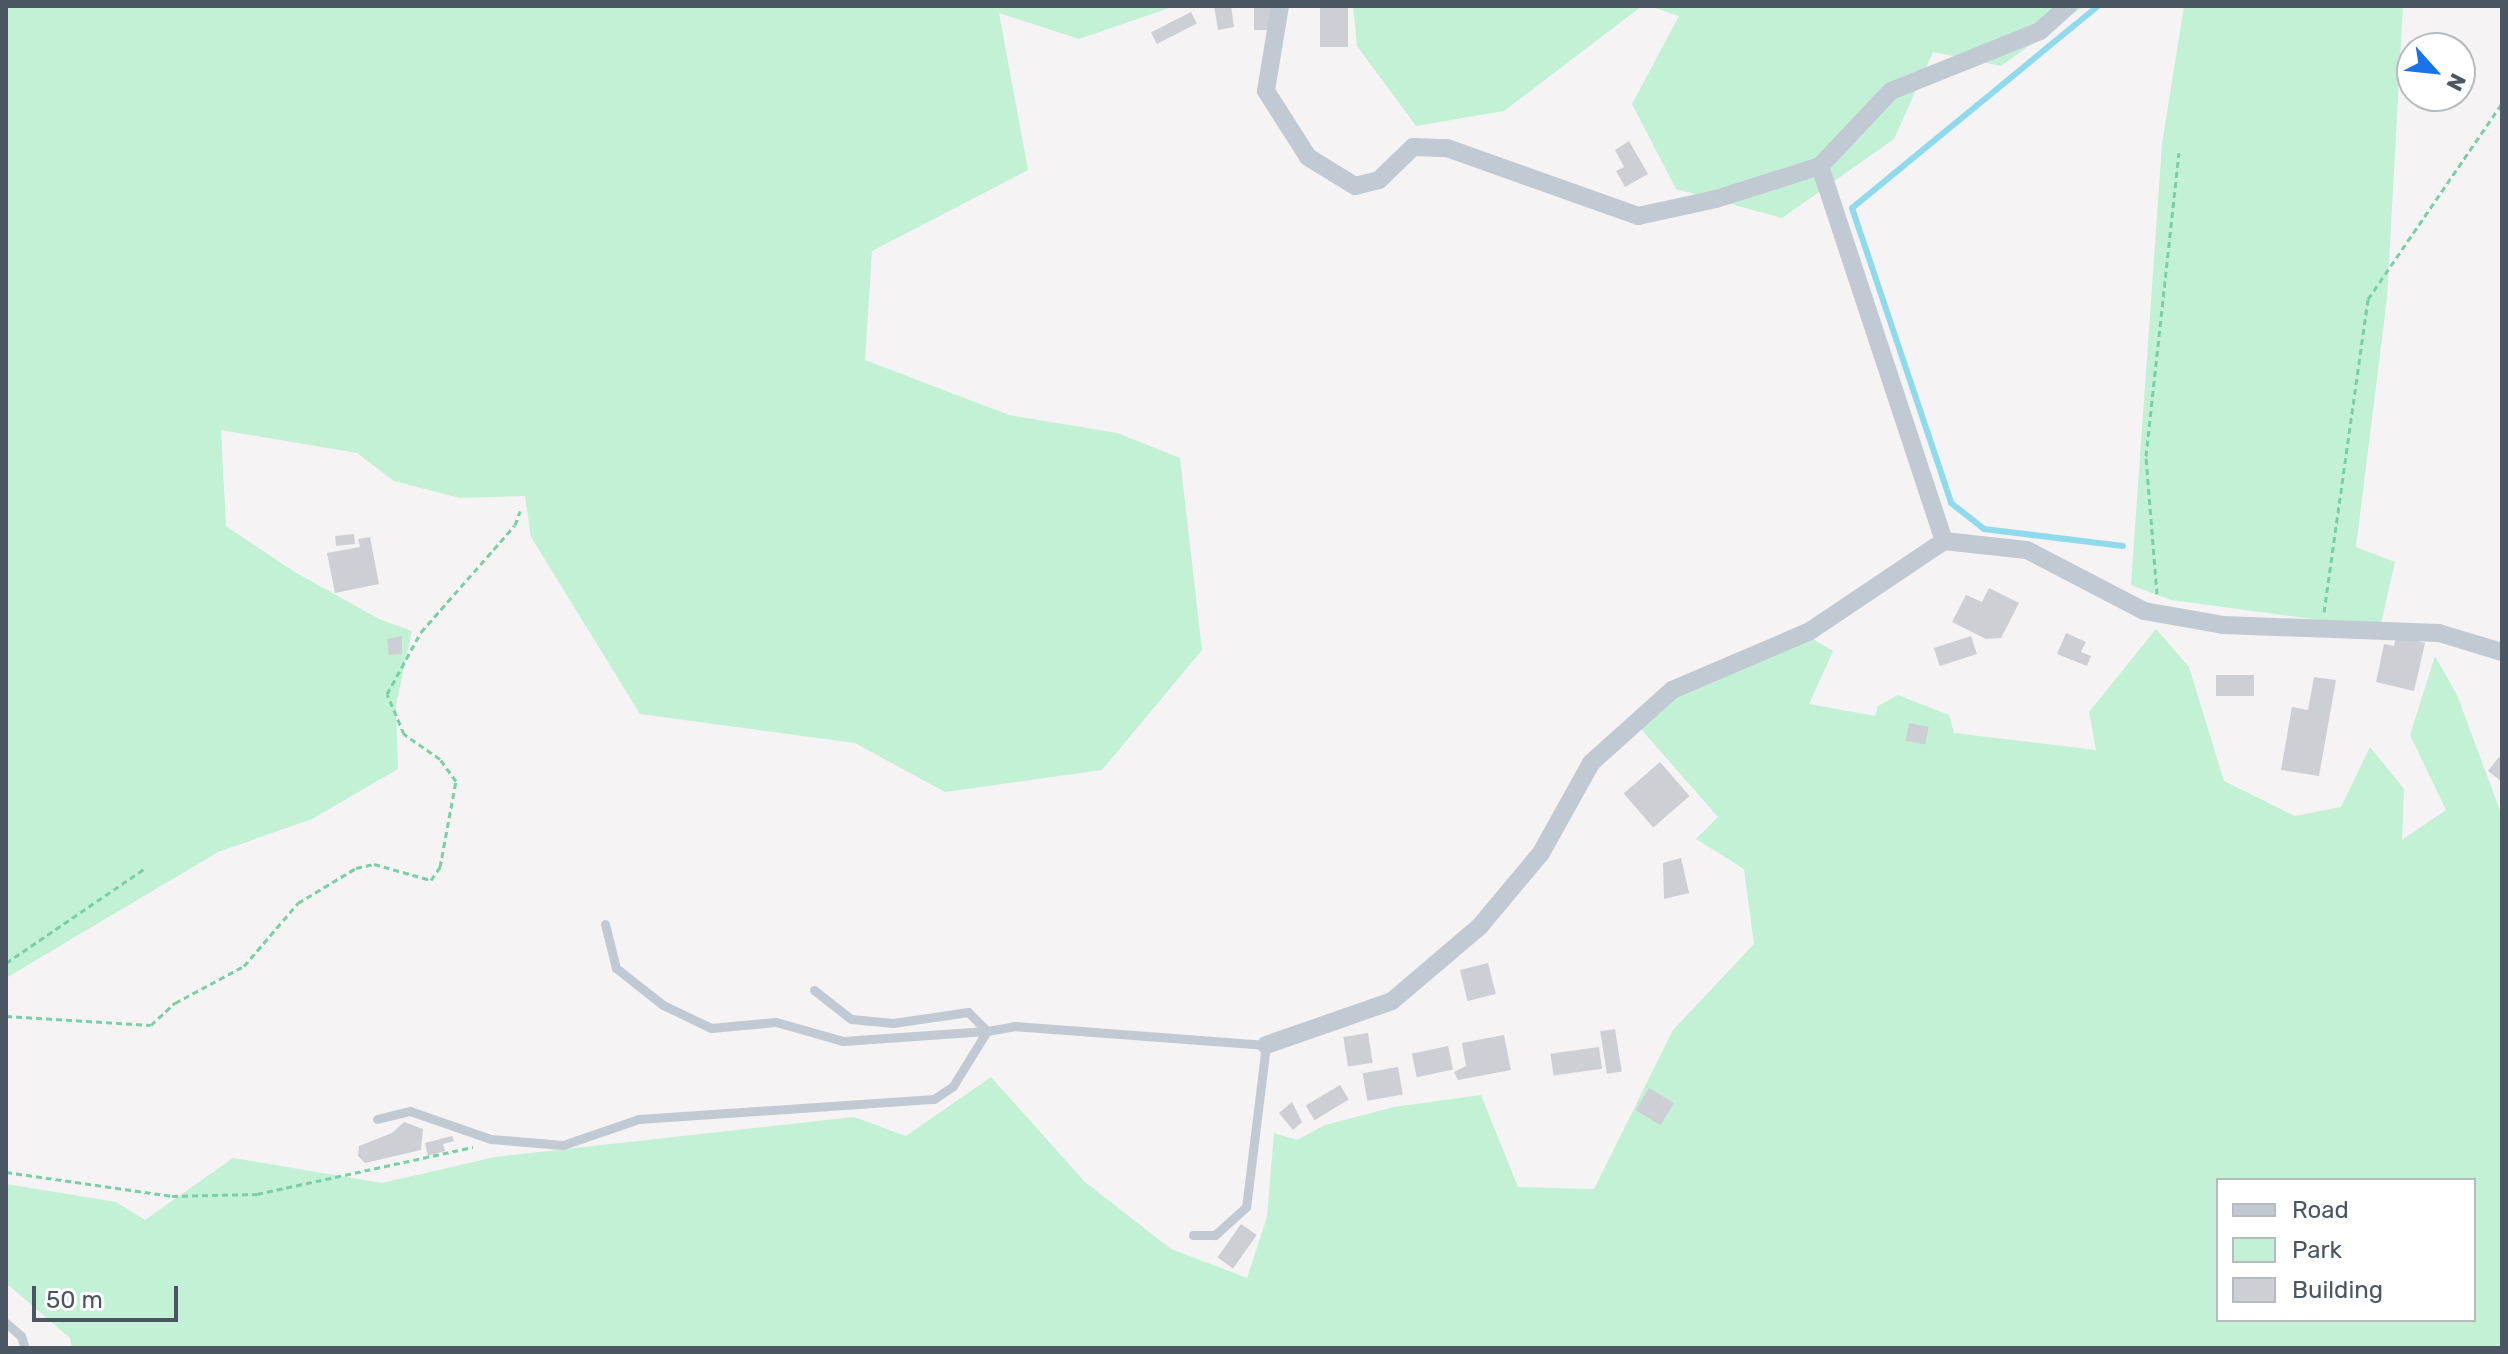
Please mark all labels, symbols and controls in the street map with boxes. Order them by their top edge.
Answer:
north arrow [2396,32,2476,112]
text: N [2440,69,2472,95]
legend [2216,1178,2476,1322]
text: Road [2292,1196,2349,1224]
text: Park [2292,1236,2342,1264]
scale bar [36,1270,182,1320]
text: Building [2292,1276,2383,1304]
text: 50 m [46,1286,103,1314]

